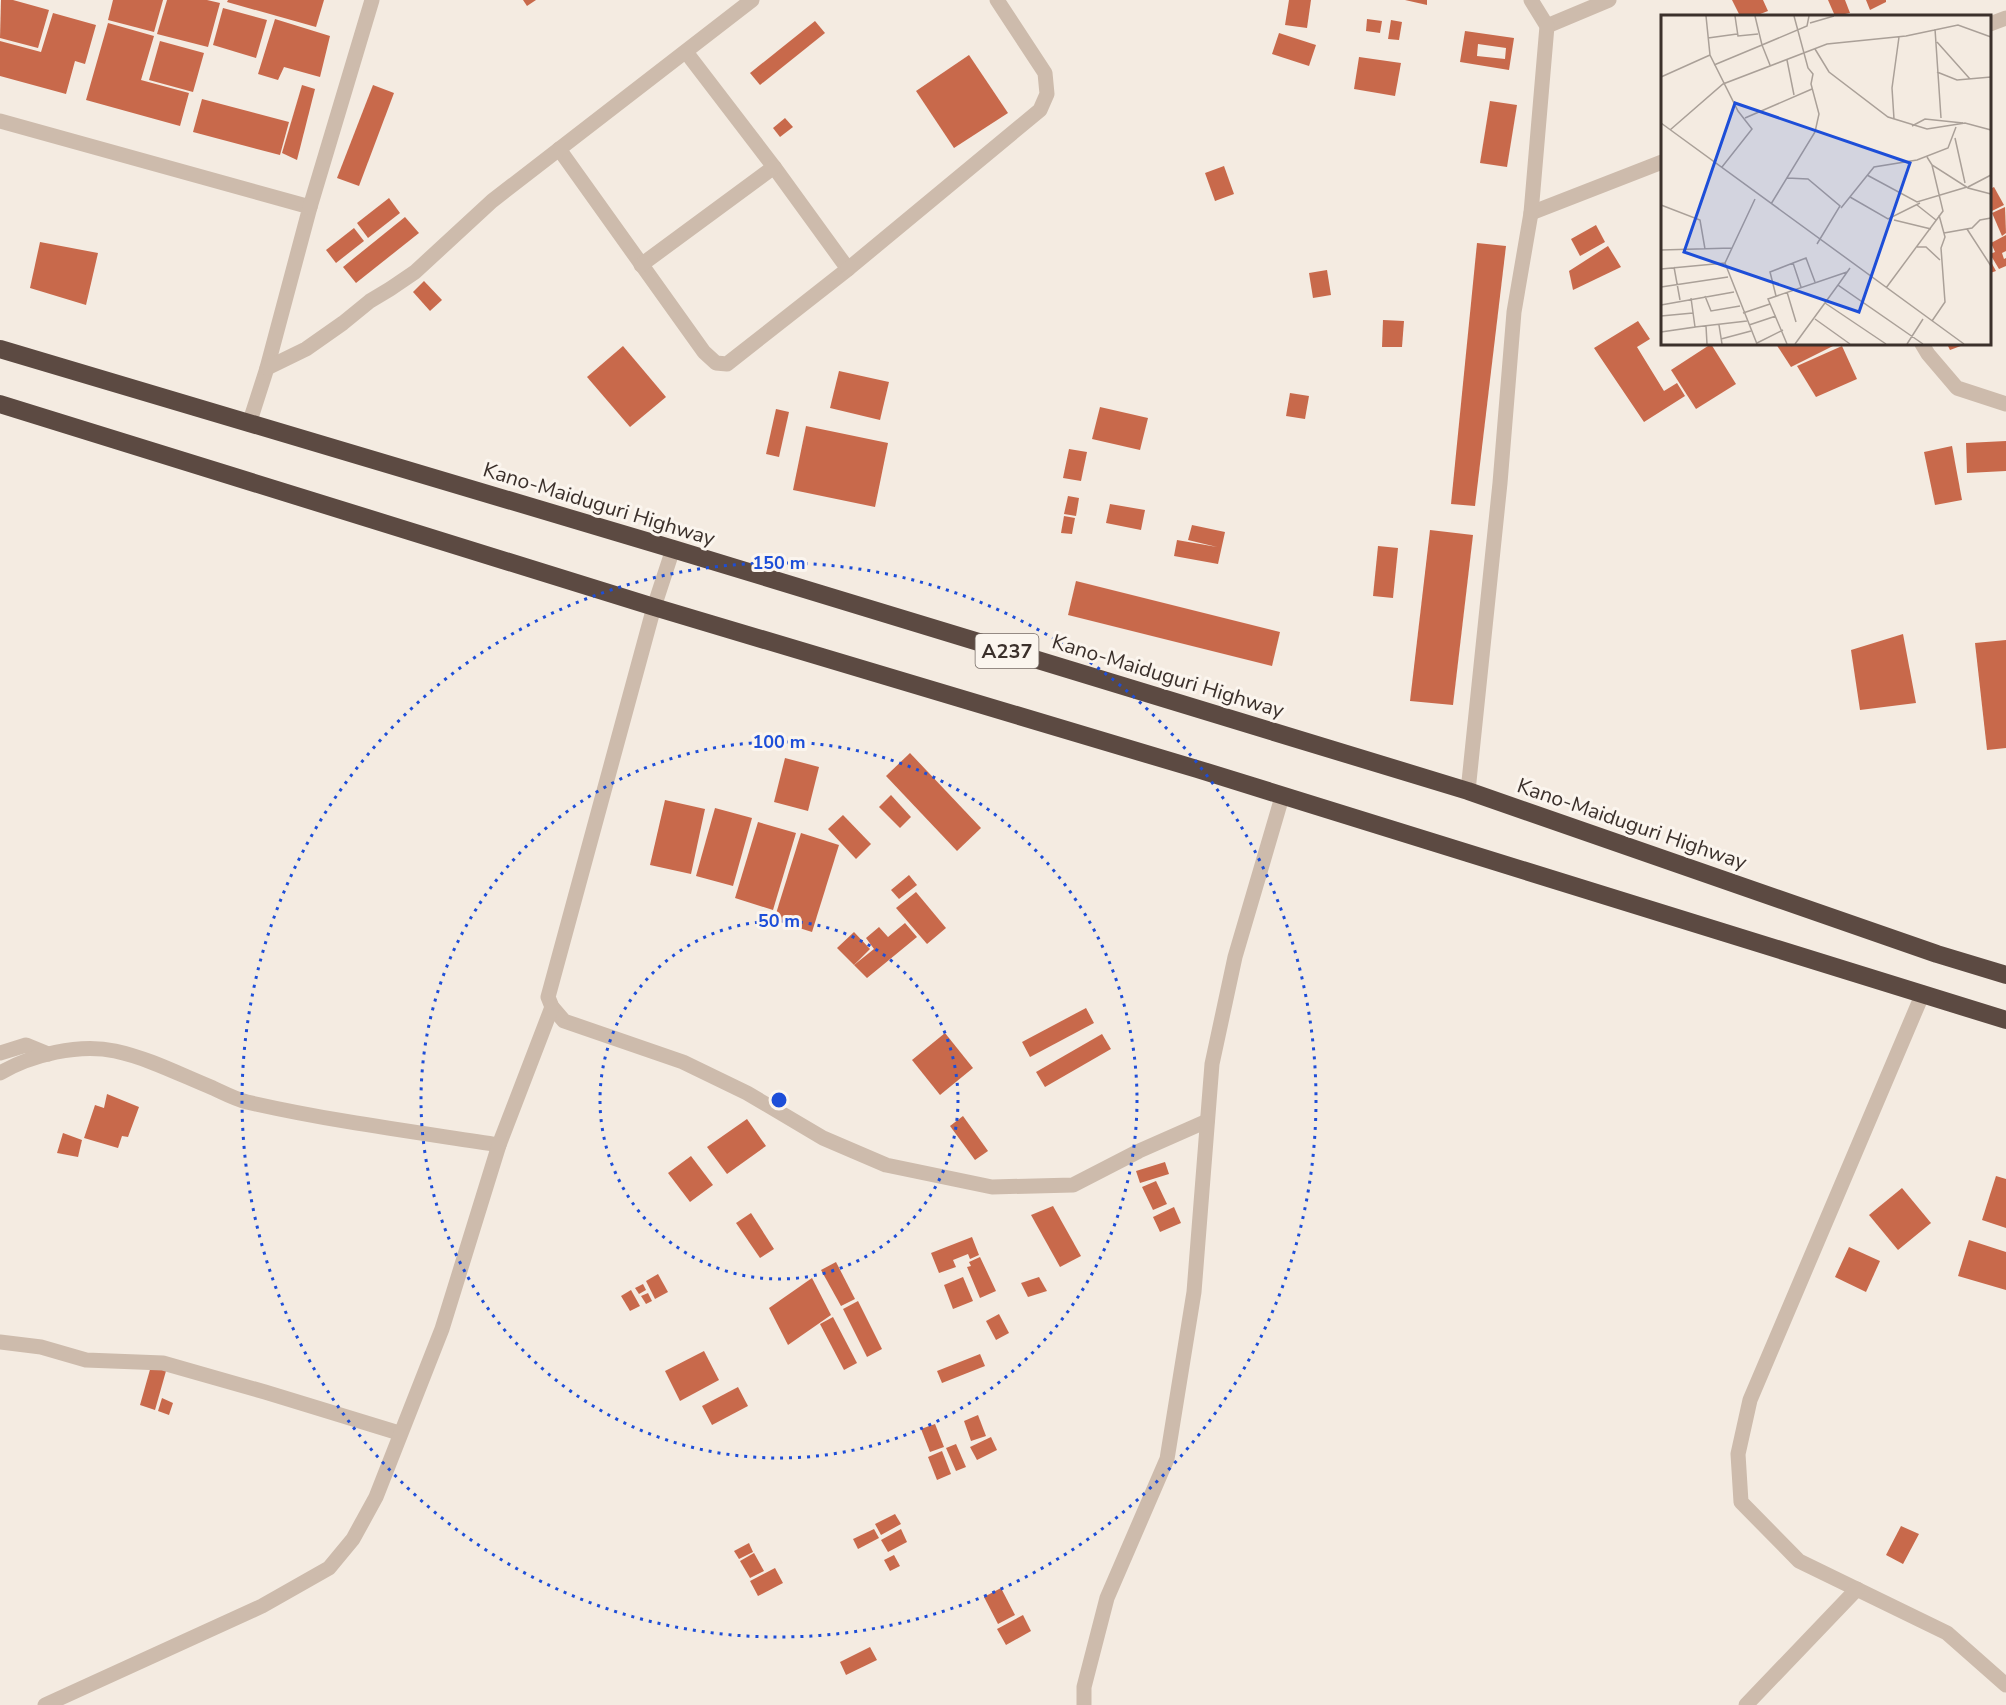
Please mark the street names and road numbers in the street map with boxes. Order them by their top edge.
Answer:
street label: Kano-Maiduguri Highway [480,455,719,553]
street label: Kano-Maiduguri Highway [1049,627,1288,725]
road number: A237 [976,634,1038,668]
street label: Kano-Maiduguri Highway [1513,772,1751,877]

